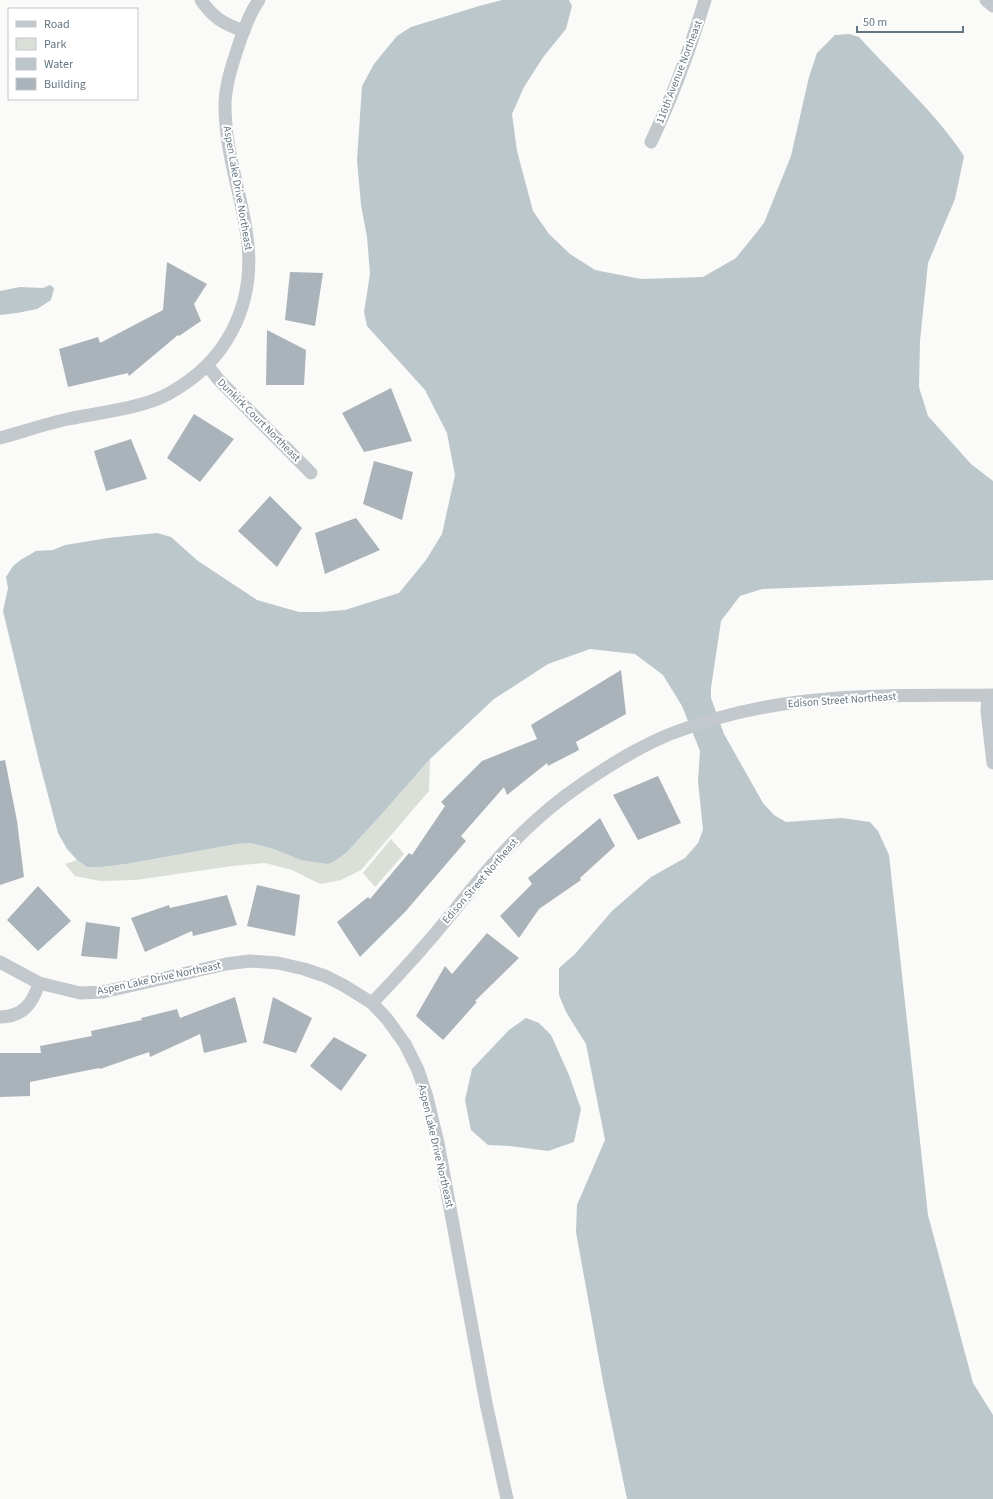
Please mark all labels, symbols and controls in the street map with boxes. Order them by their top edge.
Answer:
legend [8,8,138,100]
scale bar [857,8,963,34]
text: 50 m [863,14,887,31]
text: Road [44,16,70,33]
street label: 116th Avenue Northeast [652,18,706,126]
text: Park [44,36,66,53]
text: Water [44,56,74,73]
text: Building [44,76,86,93]
street label: Aspen Lake Drive Northeast [220,125,256,252]
street label: Dunkirk Court Northeast [214,375,304,465]
street label: Edison Street Northeast [787,689,897,711]
street label: Edison Street Northeast [439,835,521,927]
street label: Aspen Lake Drive Northeast [96,958,222,998]
street label: Aspen Lake Drive Northeast [415,1083,458,1209]

